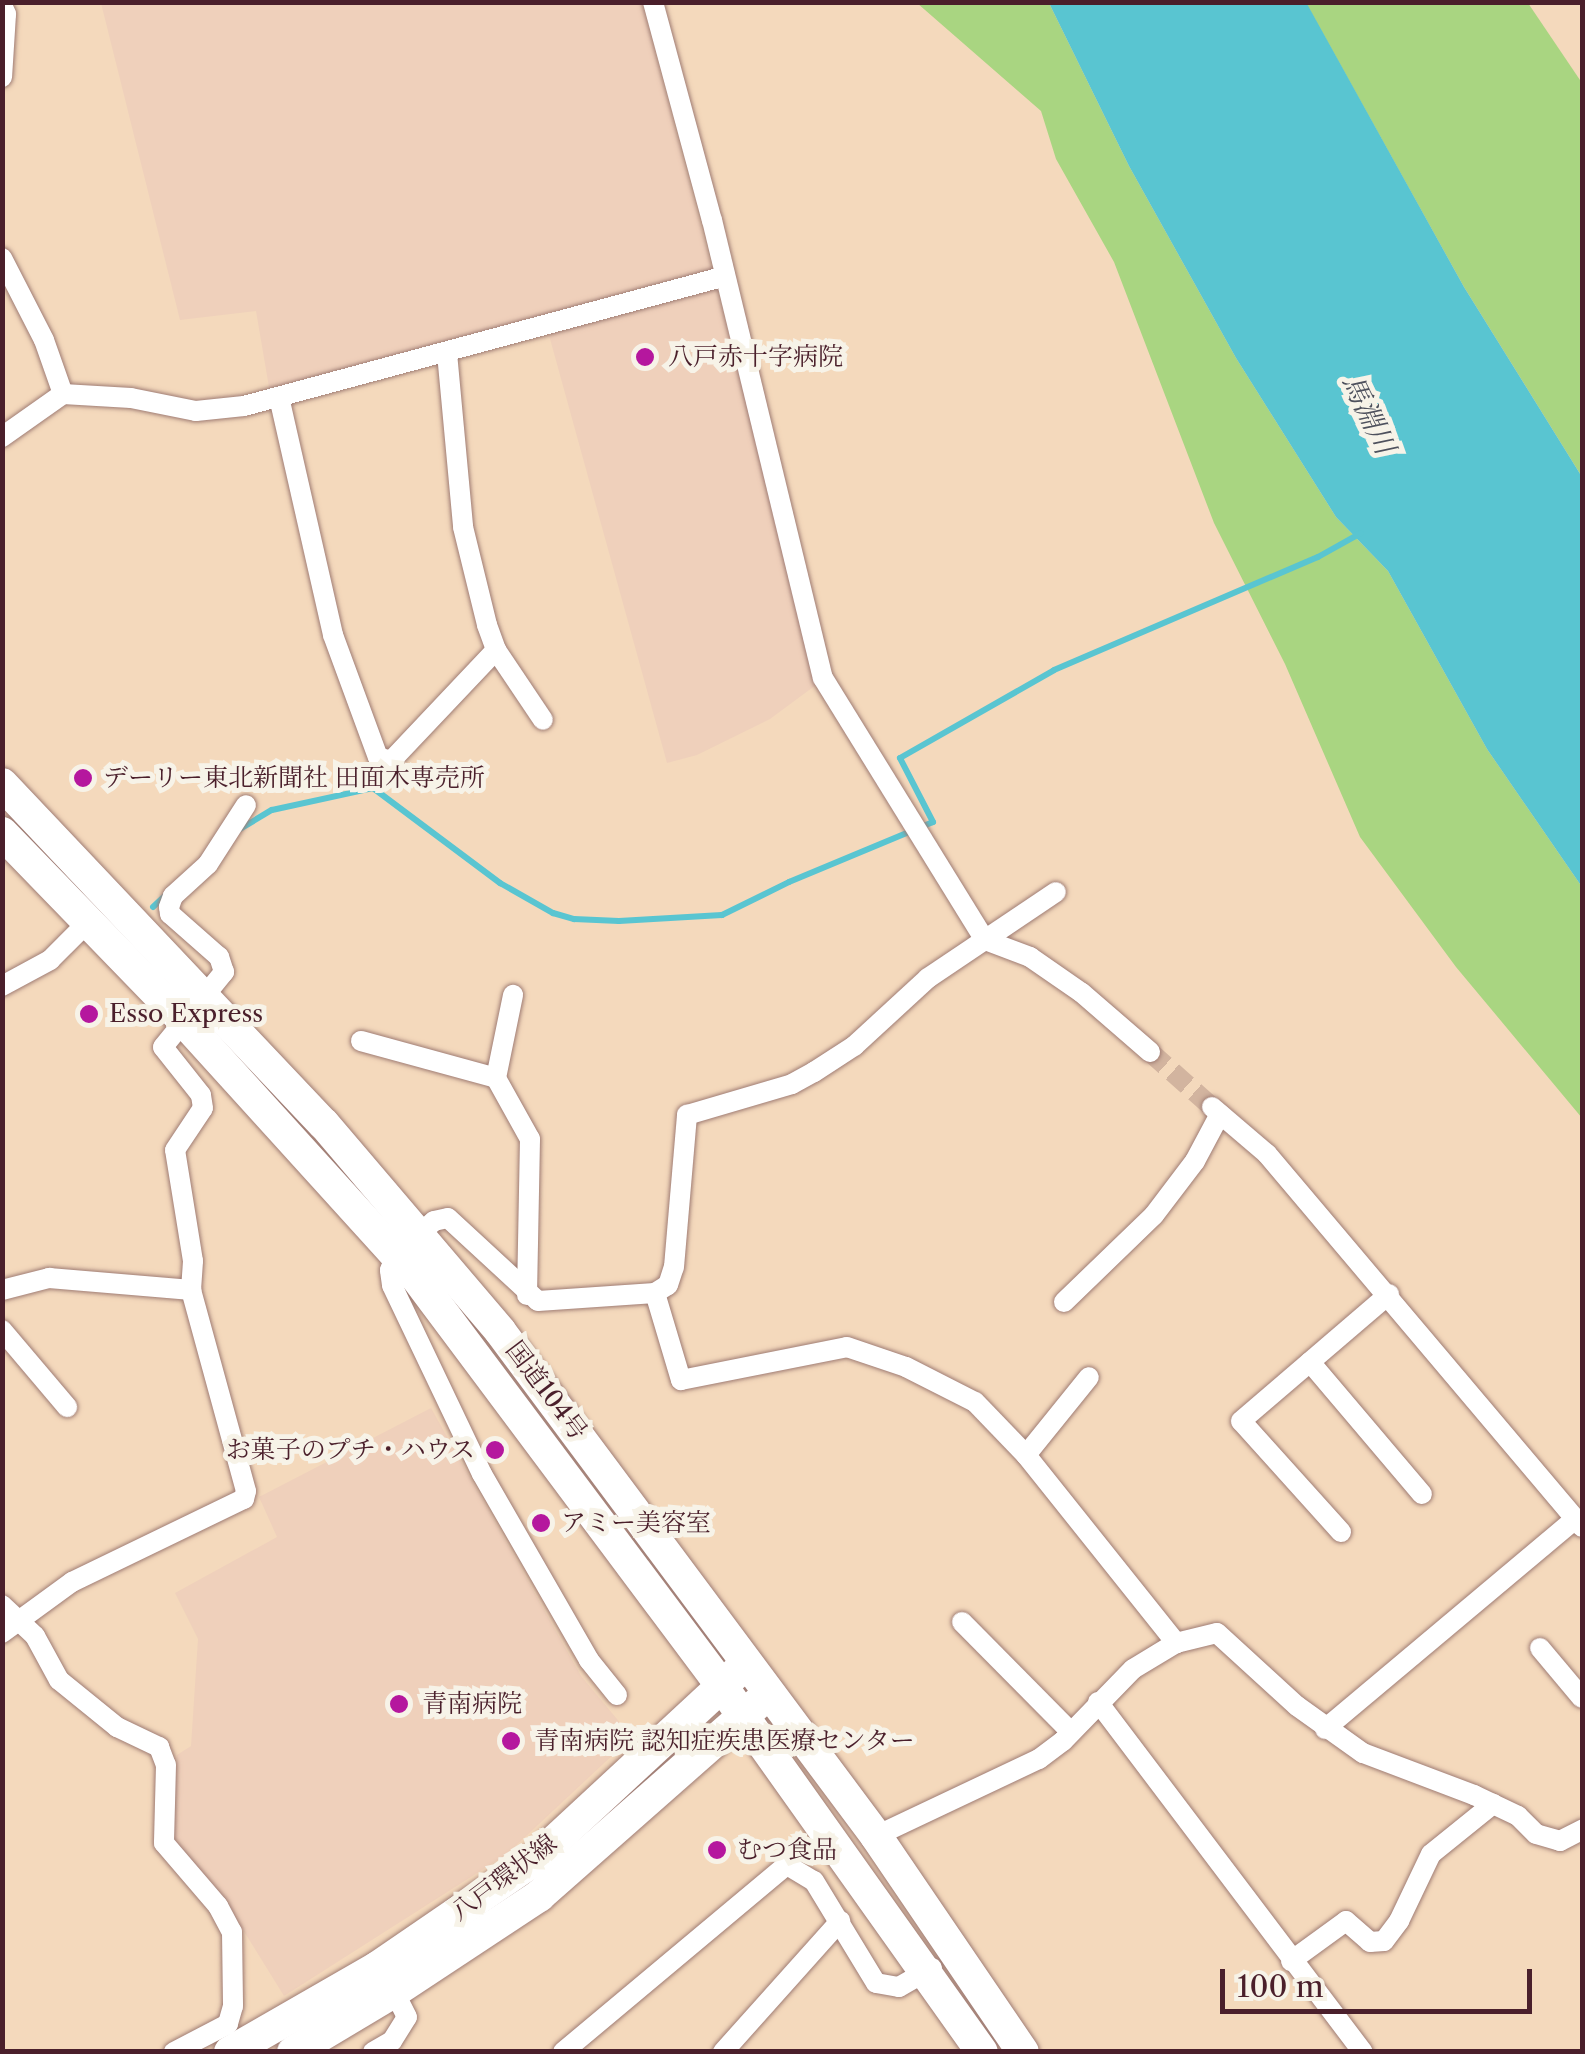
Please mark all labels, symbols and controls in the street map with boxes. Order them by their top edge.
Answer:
place label: 八戸赤十字病院 [668,342,843,372]
marker: 八戸赤十字病院 [632,344,658,370]
water label: 馬淵川 [1335,369,1403,459]
place label: デーリー東北新聞社 田面木専売所 [103,763,485,793]
marker: デーリー東北新聞社 田面木専売所 [72,767,94,789]
place label: Esso Express [109,999,263,1029]
marker: Esso Express [78,1003,100,1025]
street label: 国道104号 [499,1336,593,1446]
place label: お菓子のプチ・ハウス [225,1435,475,1465]
marker: お菓子のプチ・ハウス [484,1439,506,1461]
place label: アミー美容室 [561,1508,711,1538]
marker: アミー美容室 [530,1512,552,1534]
place label: 青南病院 [422,1689,522,1719]
marker: 青南病院 [386,1691,412,1717]
place label: 青南病院 認知症疾患医療センター [534,1726,916,1756]
marker: 青南病院 認知症疾患医療センター [498,1728,524,1754]
street label: 八戸環状線 [445,1828,563,1928]
place label: むつ食品 [737,1835,837,1865]
marker: むつ食品 [706,1839,728,1861]
scale bar [1225,1949,1538,2011]
text: 100 m [1237,1968,1324,2005]

